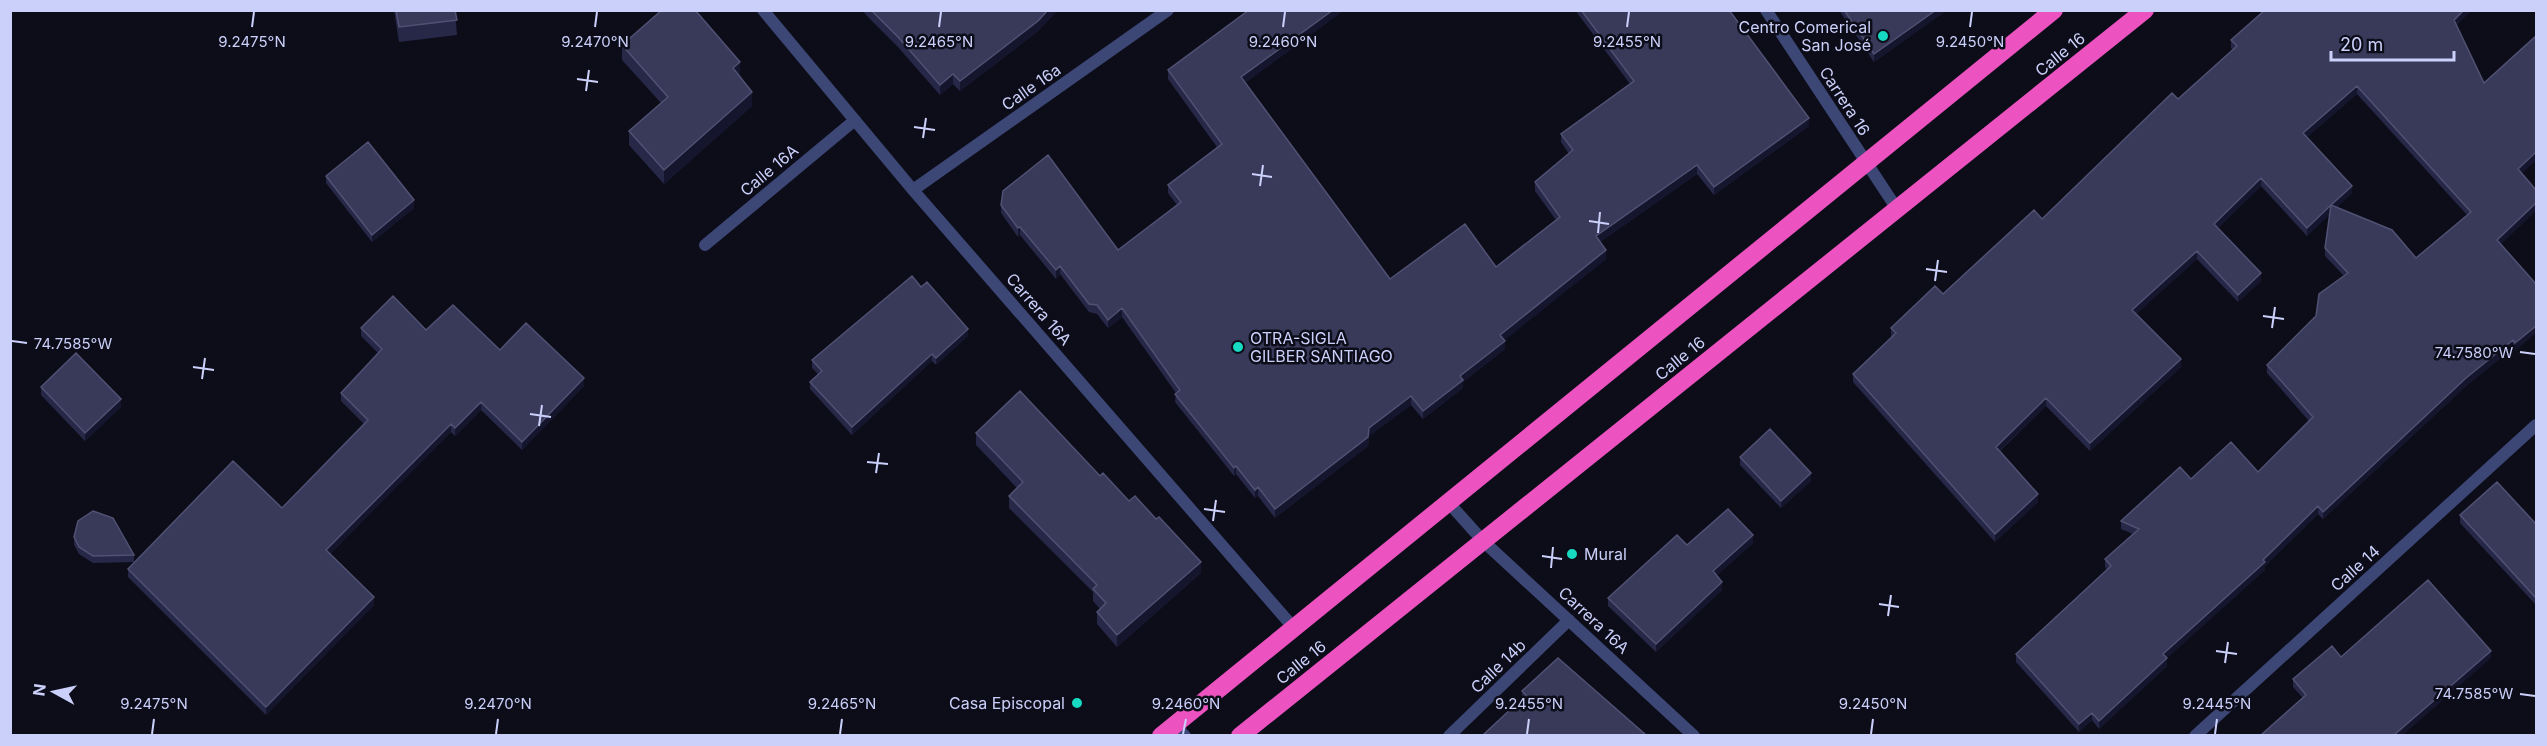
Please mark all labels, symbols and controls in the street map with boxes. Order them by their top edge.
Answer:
place label: Centro Comerical San José [1739,17,1871,55]
scale bar [2331,24,2454,62]
street label: Calle 16 [2031,28,2089,80]
marker: Centro Comerical San José [1876,29,1890,43]
text: 9.2475°N [218,32,286,51]
text: 9.2470°N [561,32,629,51]
text: 9.2465°N [905,32,973,51]
text: 9.2460°N [1249,32,1317,51]
text: 9.2455°N [1593,32,1661,51]
text: 9.2450°N [1936,32,2004,51]
text: 20 m [2340,34,2383,55]
street label: Calle 16a [998,59,1064,115]
street label: Carrera 16 [1815,63,1875,139]
street label: Calle 16A [736,140,802,200]
street label: Carrera 16A [1002,269,1076,349]
place label: OTRA-SIGLA GILBER SANTIAGO [1250,328,1393,366]
street label: Calle 16 [1651,332,1709,384]
text: 74.7585°W [34,334,112,353]
marker: OTRA-SIGLA GILBER SANTIAGO [1231,340,1245,354]
text: 74.7580°W [2435,343,2514,362]
street label: Calle 14 [2326,541,2384,595]
place label: Mural [1584,544,1627,564]
marker: Mural [1565,547,1579,561]
street label: Carrera 16A [1555,582,1633,658]
street label: Calle 14b [1466,635,1530,697]
street label: Calle 16 [1272,636,1330,688]
north arrow [24,662,84,722]
text: N [28,682,50,697]
text: 74.7585°W [2435,684,2513,703]
place label: Casa Episcopal [949,693,1065,713]
text: 9.2475°N [120,694,188,713]
text: 9.2470°N [464,694,532,713]
text: 9.2465°N [808,694,876,713]
text: 9.2460°N [1152,694,1220,713]
text: 9.2455°N [1495,694,1563,713]
text: 9.2450°N [1839,694,1907,713]
text: 9.2445°N [2183,694,2251,713]
marker: Casa Episcopal [1070,696,1084,710]

